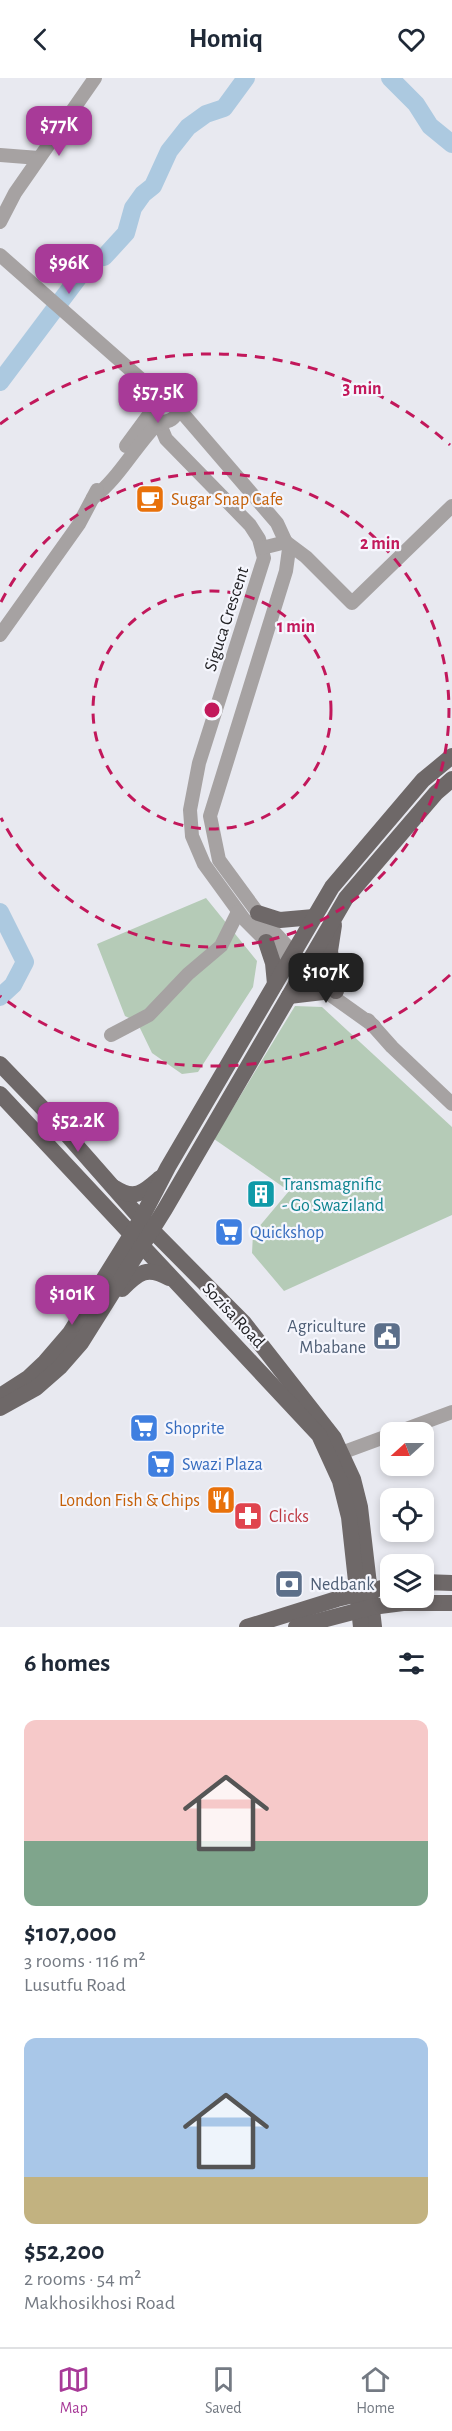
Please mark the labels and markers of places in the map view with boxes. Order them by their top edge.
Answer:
pin: $77K [23,106,95,157]
pin: $96K [33,244,105,295]
pin: $57.5K [109,373,207,424]
cafe icon: Sugar Snap Cafe [134,483,166,515]
place label: Sugar Snap Cafe [171,491,283,509]
centre of rings [202,700,222,720]
pin: $107K [284,953,368,1004]
pin: $52.2K [29,1102,127,1153]
place label: Transmagnific - Go Swaziland [282,1176,384,1215]
building icon: Transmagnific - Go Swaziland [245,1178,277,1210]
supermarket icon: Quickshop [213,1216,245,1248]
place label: Quickshop [250,1224,324,1242]
pin: $101K [30,1275,114,1326]
place label: Agriculture Mbabane [287,1318,366,1357]
public building icon: Agriculture Mbabane [371,1320,403,1352]
supermarket icon: Shoprite [128,1412,160,1444]
place label: Shoprite [165,1420,224,1438]
supermarket icon: Swazi Plaza [145,1448,177,1480]
place label: Swazi Plaza [182,1456,263,1474]
restaurant icon: London Fish & Chips [205,1484,237,1516]
place label: London Fish & Chips [59,1492,200,1510]
pharmacy icon: Clicks [232,1500,264,1532]
place label: Clicks [269,1508,309,1526]
bank icon: Nedbank [273,1568,305,1600]
place label: Nedbank [310,1576,375,1594]

